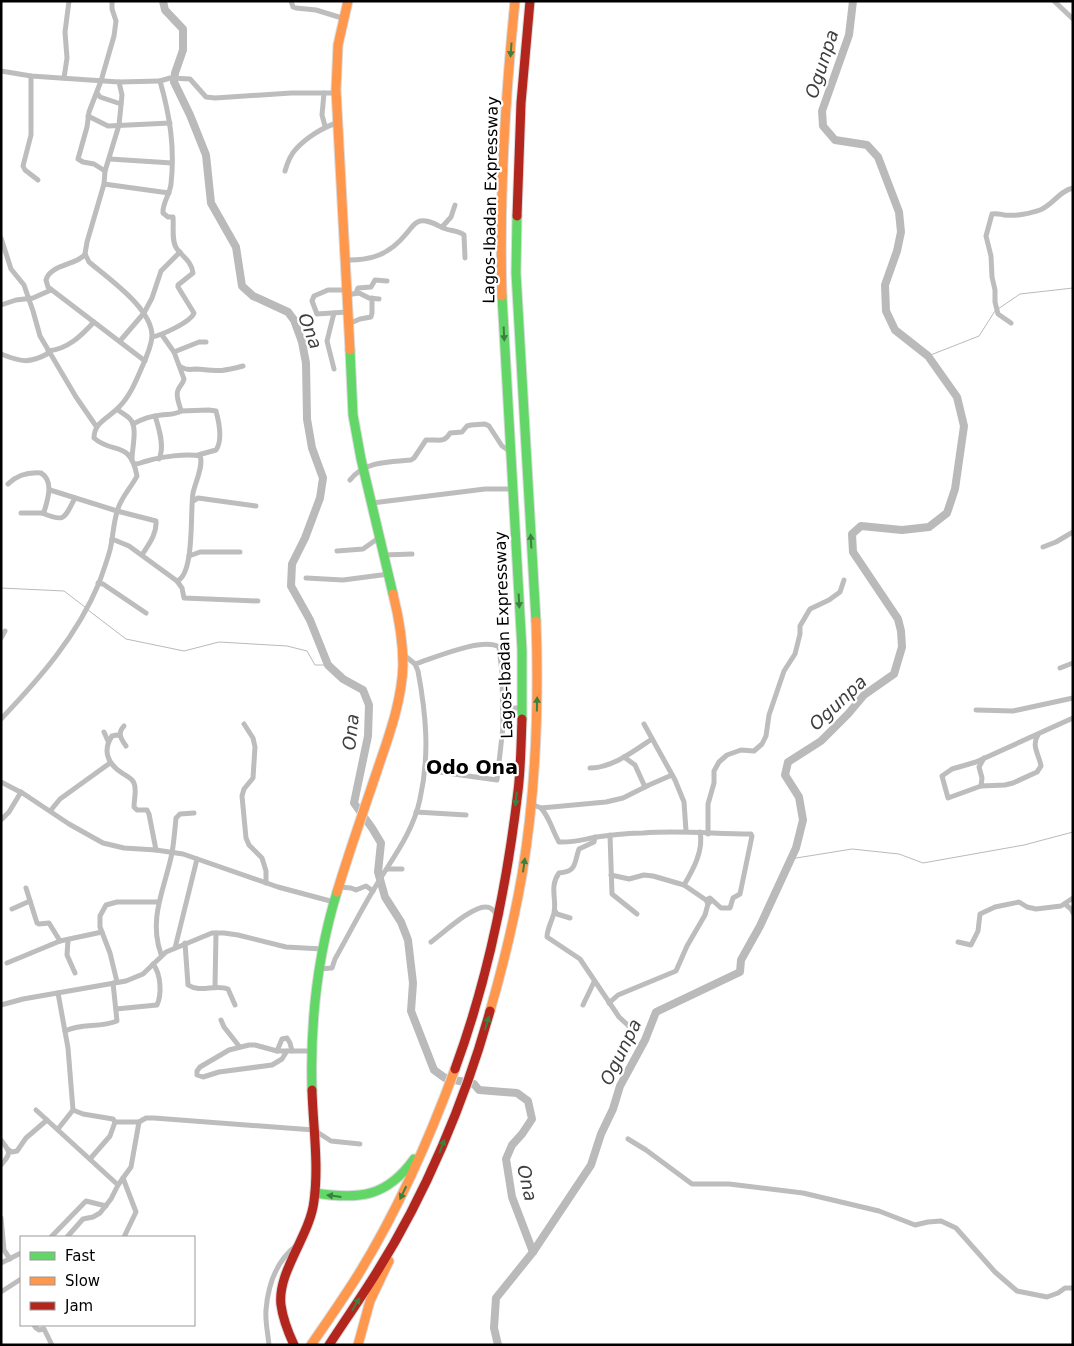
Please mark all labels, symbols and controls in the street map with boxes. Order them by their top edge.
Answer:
water label: Ogunpa [801,27,842,101]
one-way arrow [507,42,515,58]
street label: Lagos-Ibadan Expressway [479,96,502,304]
water label: Ona [294,310,327,352]
one-way arrow [500,327,508,343]
street label: Lagos-Ibadan Expressway [490,531,517,739]
one-way arrow [526,533,534,549]
one-way arrow [516,594,524,610]
water label: Ogunpa [805,671,871,734]
one-way arrow [533,695,541,711]
water label: Ona [338,713,363,751]
district label: Odo Ona [426,756,518,778]
one-way arrow [512,791,520,807]
one-way arrow [520,857,528,873]
water label: Ogunpa [596,1015,646,1088]
one-way arrow [483,1016,491,1031]
one-way arrow [438,1139,446,1153]
water label: Ona [513,1163,542,1203]
one-way arrow [398,1185,407,1200]
one-way arrow [326,1192,342,1200]
legend [20,1236,195,1326]
text: Fast [65,1247,95,1265]
text: Slow [65,1272,100,1290]
text: Jam [64,1297,93,1315]
one-way arrow [352,1298,361,1311]

